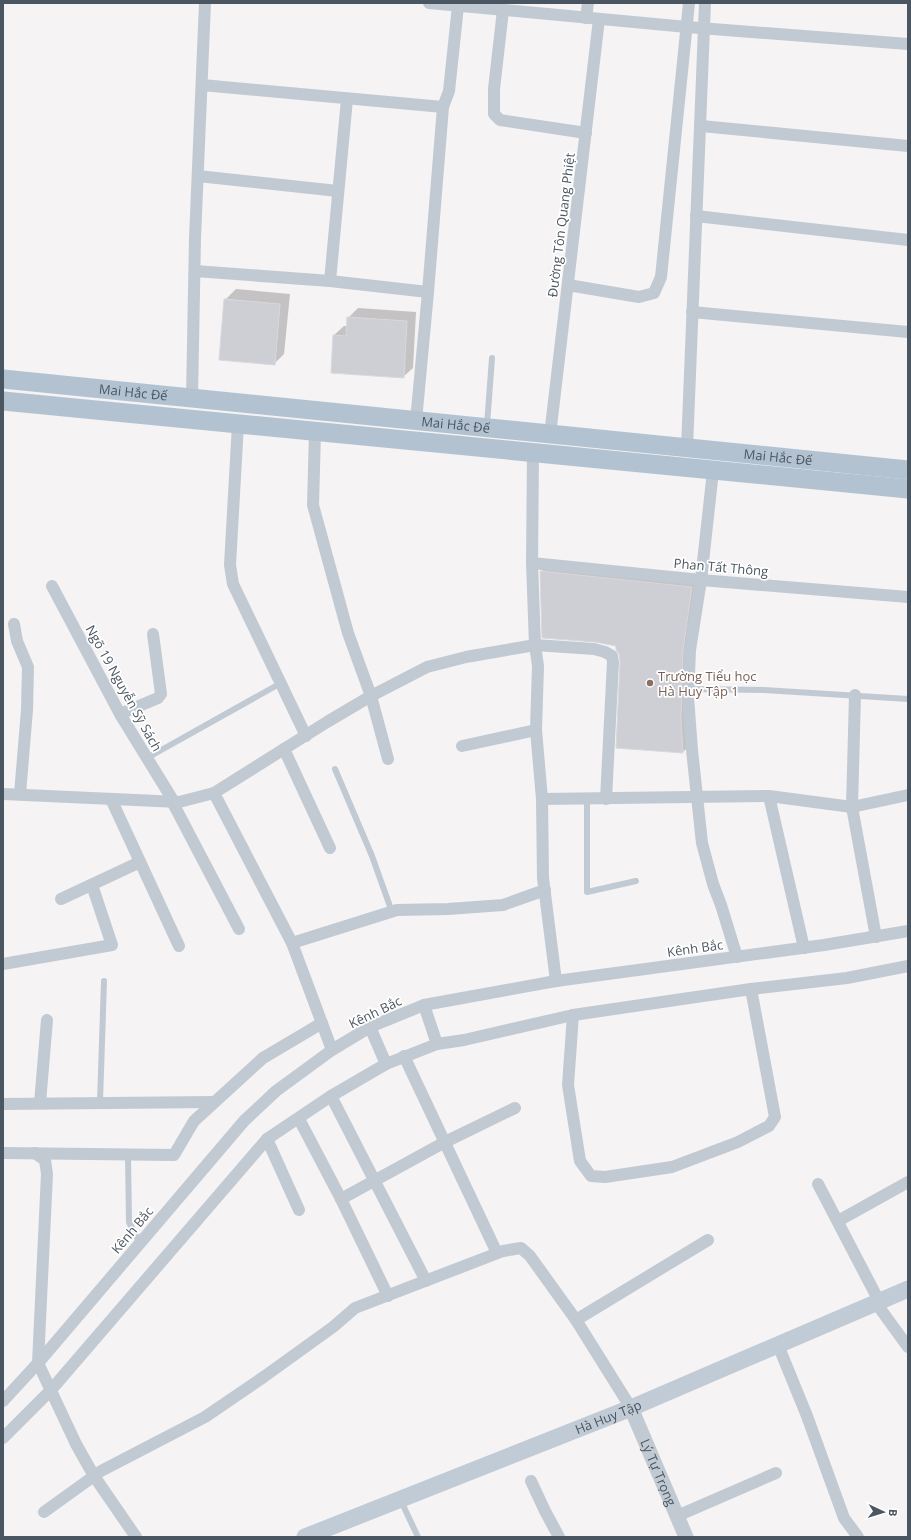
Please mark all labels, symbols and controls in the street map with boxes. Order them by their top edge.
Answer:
street label: Đường Tôn Quang Phiệt [543,151,579,298]
street label: Mai Hắc Đế [98,380,169,405]
street label: Mai Hắc Đế [421,412,492,437]
street label: Mai Hắc Đế [743,445,814,469]
street label: Phan Tất Thông [673,554,769,580]
street label: Ngõ 19 Nguyễn Sỹ Sách [82,622,166,754]
place label: Trường Tiểu học Hà Huy Tập 1 [658,667,757,700]
marker: Trường Tiểu học Hà Huy Tập 1 [645,678,655,688]
street label: Kênh Bắc [666,935,724,961]
street label: Kênh Bắc [346,992,404,1032]
street label: Kênh Bắc [107,1203,157,1257]
street label: Hà Huy Tập [572,1396,644,1438]
street label: Lý Tự Trọng [636,1436,681,1509]
north arrow [863,1492,903,1532]
text: B [886,1509,901,1517]

